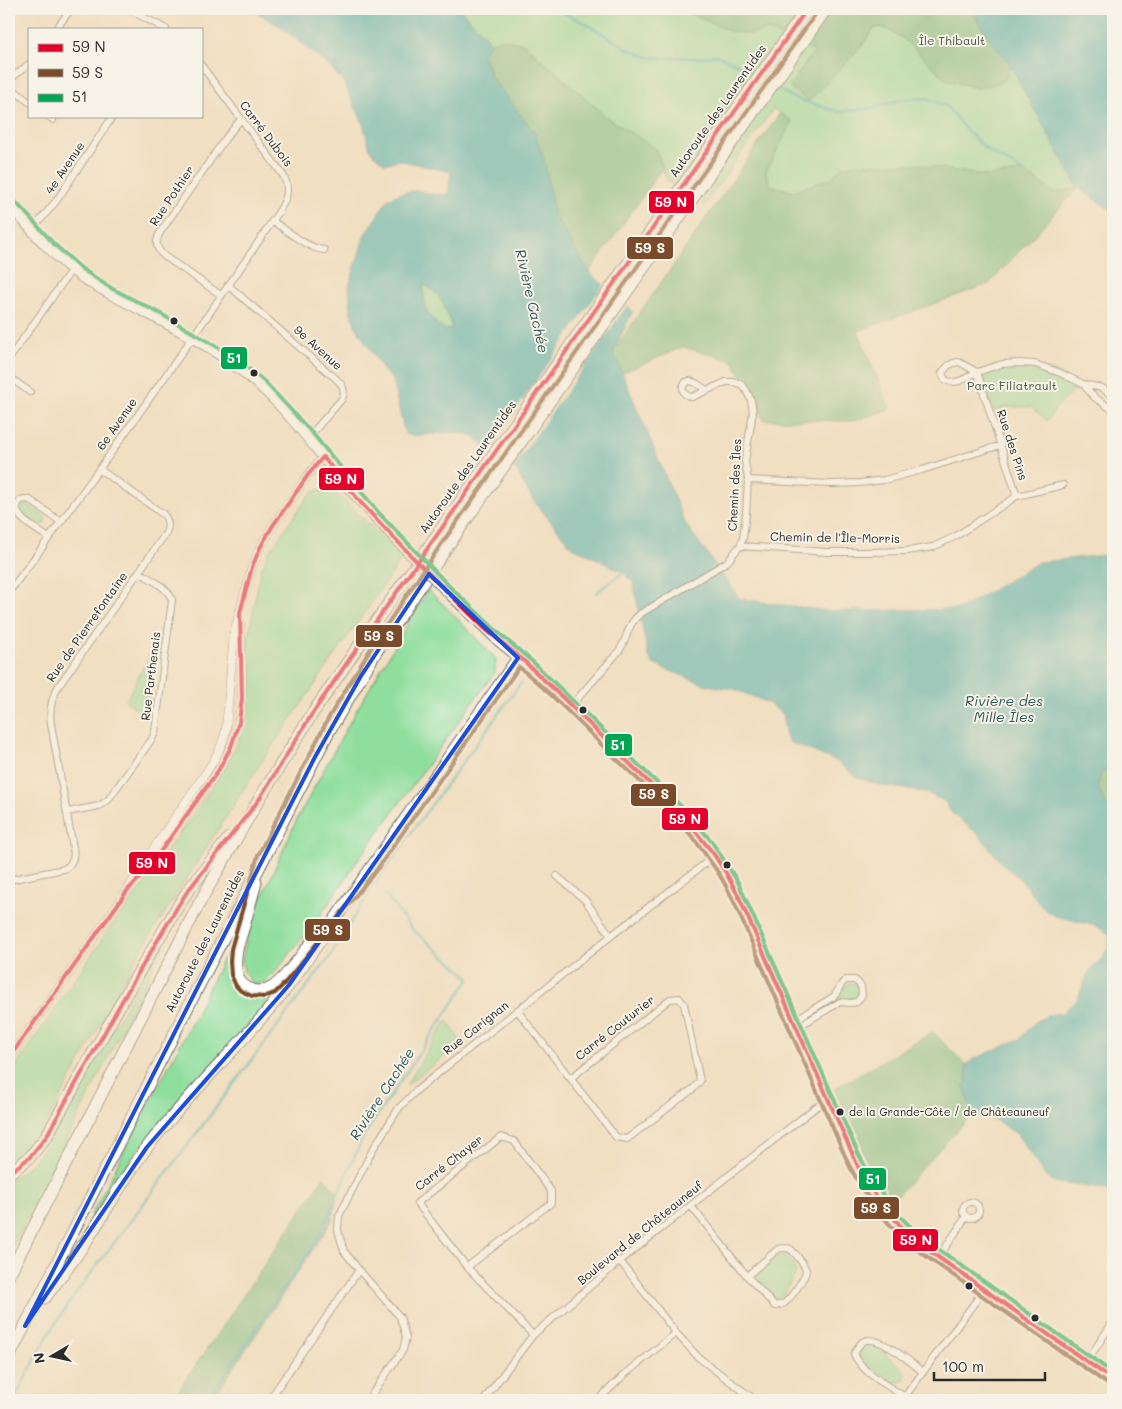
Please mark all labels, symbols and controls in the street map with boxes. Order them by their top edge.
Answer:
legend [28,28,202,118]
park label: Île Thibault [919,32,985,48]
text: 59 N [72,36,105,56]
street label: Autoroute des Laurentides [665,41,769,180]
text: 59 S [72,62,103,82]
text: 51 [72,86,87,106]
street label: Carré Dubois [237,97,297,170]
street label: 4e Avenue [41,138,88,197]
street label: Rue Pothier [145,162,197,229]
line badge: 59 N [648,190,695,214]
text: 59 N [655,192,687,211]
line badge: 59 S [626,236,674,260]
text: 59 S [635,238,665,257]
water label: Rivière Cachée [511,247,554,355]
unlabelled marker [169,316,179,326]
street label: 9e Avenue [291,321,346,373]
line badge: 51 [220,346,248,370]
text: 51 [227,348,241,367]
unlabelled marker [249,368,259,378]
park label: Parc Filiatrault [967,377,1057,393]
street label: 6e Avenue [92,394,140,453]
street label: Autoroute des Laurentides [415,397,519,536]
street label: Rue des Pins [994,407,1032,482]
street label: Chemin des Îles [724,438,744,532]
line badge: 59 N [318,467,365,491]
text: 59 N [325,469,357,488]
street label: Chemin de l'Île-Morris [770,528,900,546]
street label: Rue de Pierrefontaine [42,568,130,685]
line badge: 59 S [355,624,403,648]
text: 59 S [364,626,394,645]
street label: Rue Parthenais [137,630,163,721]
water label: Rivière des Mille Îles [965,691,1043,726]
unlabelled marker [578,705,588,715]
line badge: 51 [604,733,633,757]
text: 51 [611,735,625,754]
line badge: 59 S [630,783,677,807]
text: 59 S [639,784,669,803]
line badge: 59 N [661,807,709,831]
text: 59 N [669,809,701,828]
line badge: 59 N [128,851,176,875]
text: 59 N [136,853,168,872]
unlabelled marker [722,860,732,870]
street label: Autoroute des Laurentides [161,866,247,1015]
line badge: 59 S [304,918,351,942]
text: 59 S [313,920,343,939]
street label: Carré Couturier [571,991,657,1063]
street label: Rue Carignan [439,997,511,1058]
water label: Rivière Cachée [345,1044,418,1143]
place label: de la Grande-Côte / de Châteauneuf [849,1104,1050,1119]
marker: de la Grande-Côte / de Châteauneuf [835,1107,845,1117]
street label: Carré Chayer [411,1131,486,1194]
line badge: 51 [858,1167,887,1191]
text: 51 [866,1169,880,1188]
street label: Boulevard de Châteauneuf [573,1177,706,1288]
line badge: 59 S [853,1196,900,1220]
text: 59 S [861,1198,891,1217]
line badge: 59 N [892,1228,939,1252]
text: 59 N [900,1230,932,1249]
unlabelled marker [964,1281,974,1291]
unlabelled marker [1030,1313,1040,1323]
north arrow [28,1332,78,1382]
scale bar [934,1349,1046,1381]
text: N [28,1351,49,1365]
text: 100 m [942,1356,984,1376]

